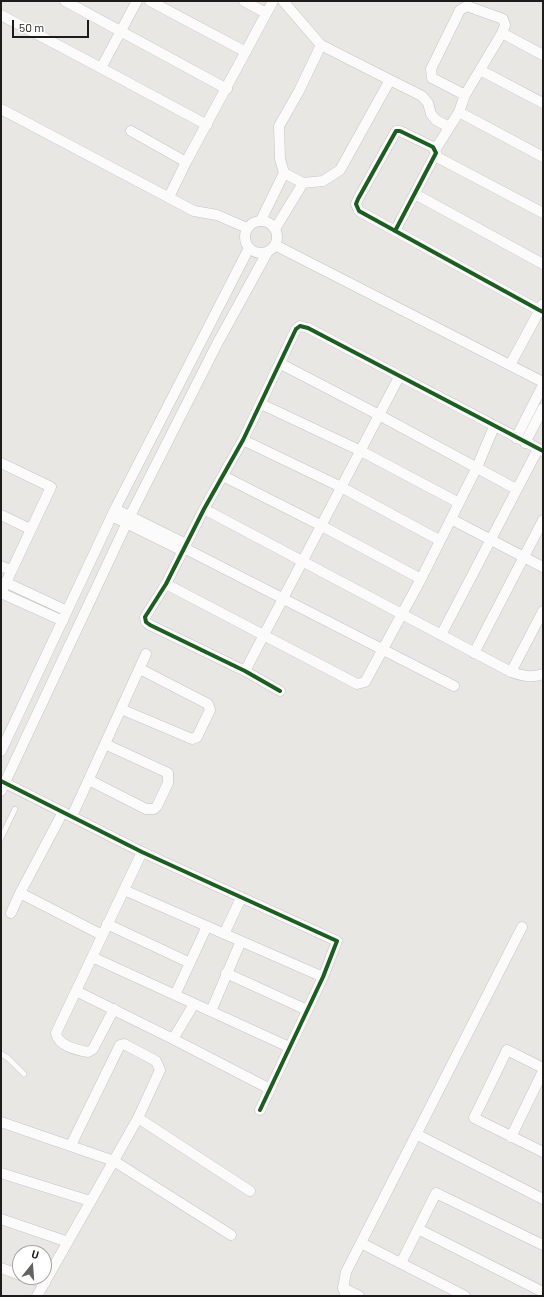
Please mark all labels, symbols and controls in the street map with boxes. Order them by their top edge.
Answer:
scale bar [14,12,91,38]
text: 50 m [19,20,44,34]
north arrow [12,1245,52,1285]
text: U [30,1247,41,1261]

